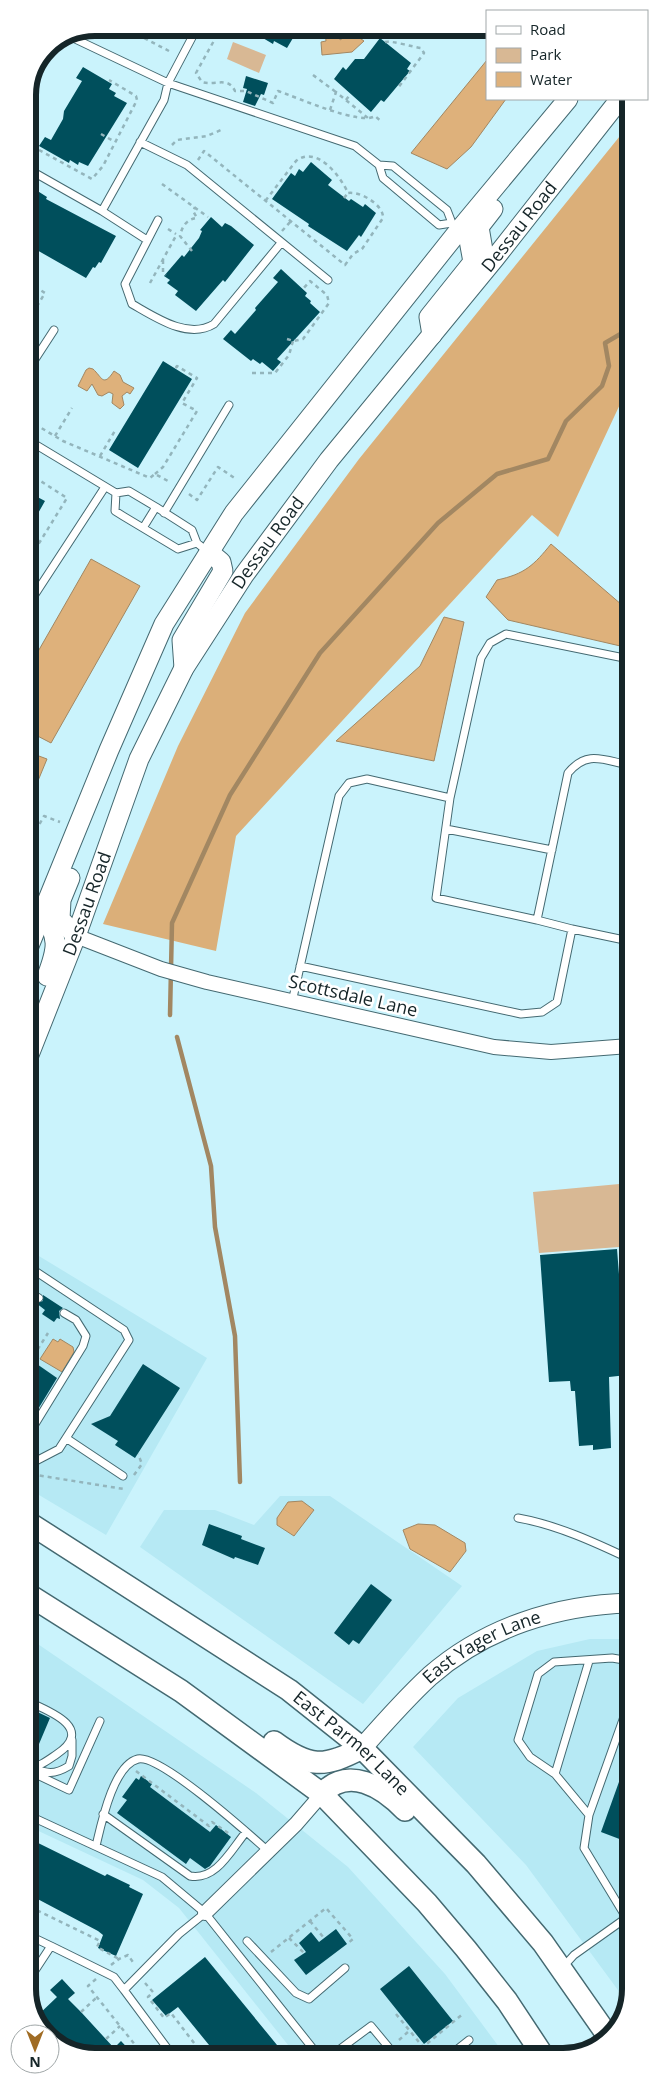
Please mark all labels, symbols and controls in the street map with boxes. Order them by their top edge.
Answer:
legend [486,10,648,100]
text: Road [530,19,566,39]
text: Park [530,44,561,64]
text: Water [530,69,572,89]
street label: Dessau Road [475,176,562,277]
street label: Dessau Road [225,491,309,593]
street label: Dessau Road [56,848,116,959]
street label: Scottsdale Lane [286,969,420,1022]
street label: East Yager Lane [417,1604,543,1688]
street label: East Parmer Lane [289,1685,415,1800]
north arrow [10,2024,60,2074]
text: N [29,2053,41,2072]

